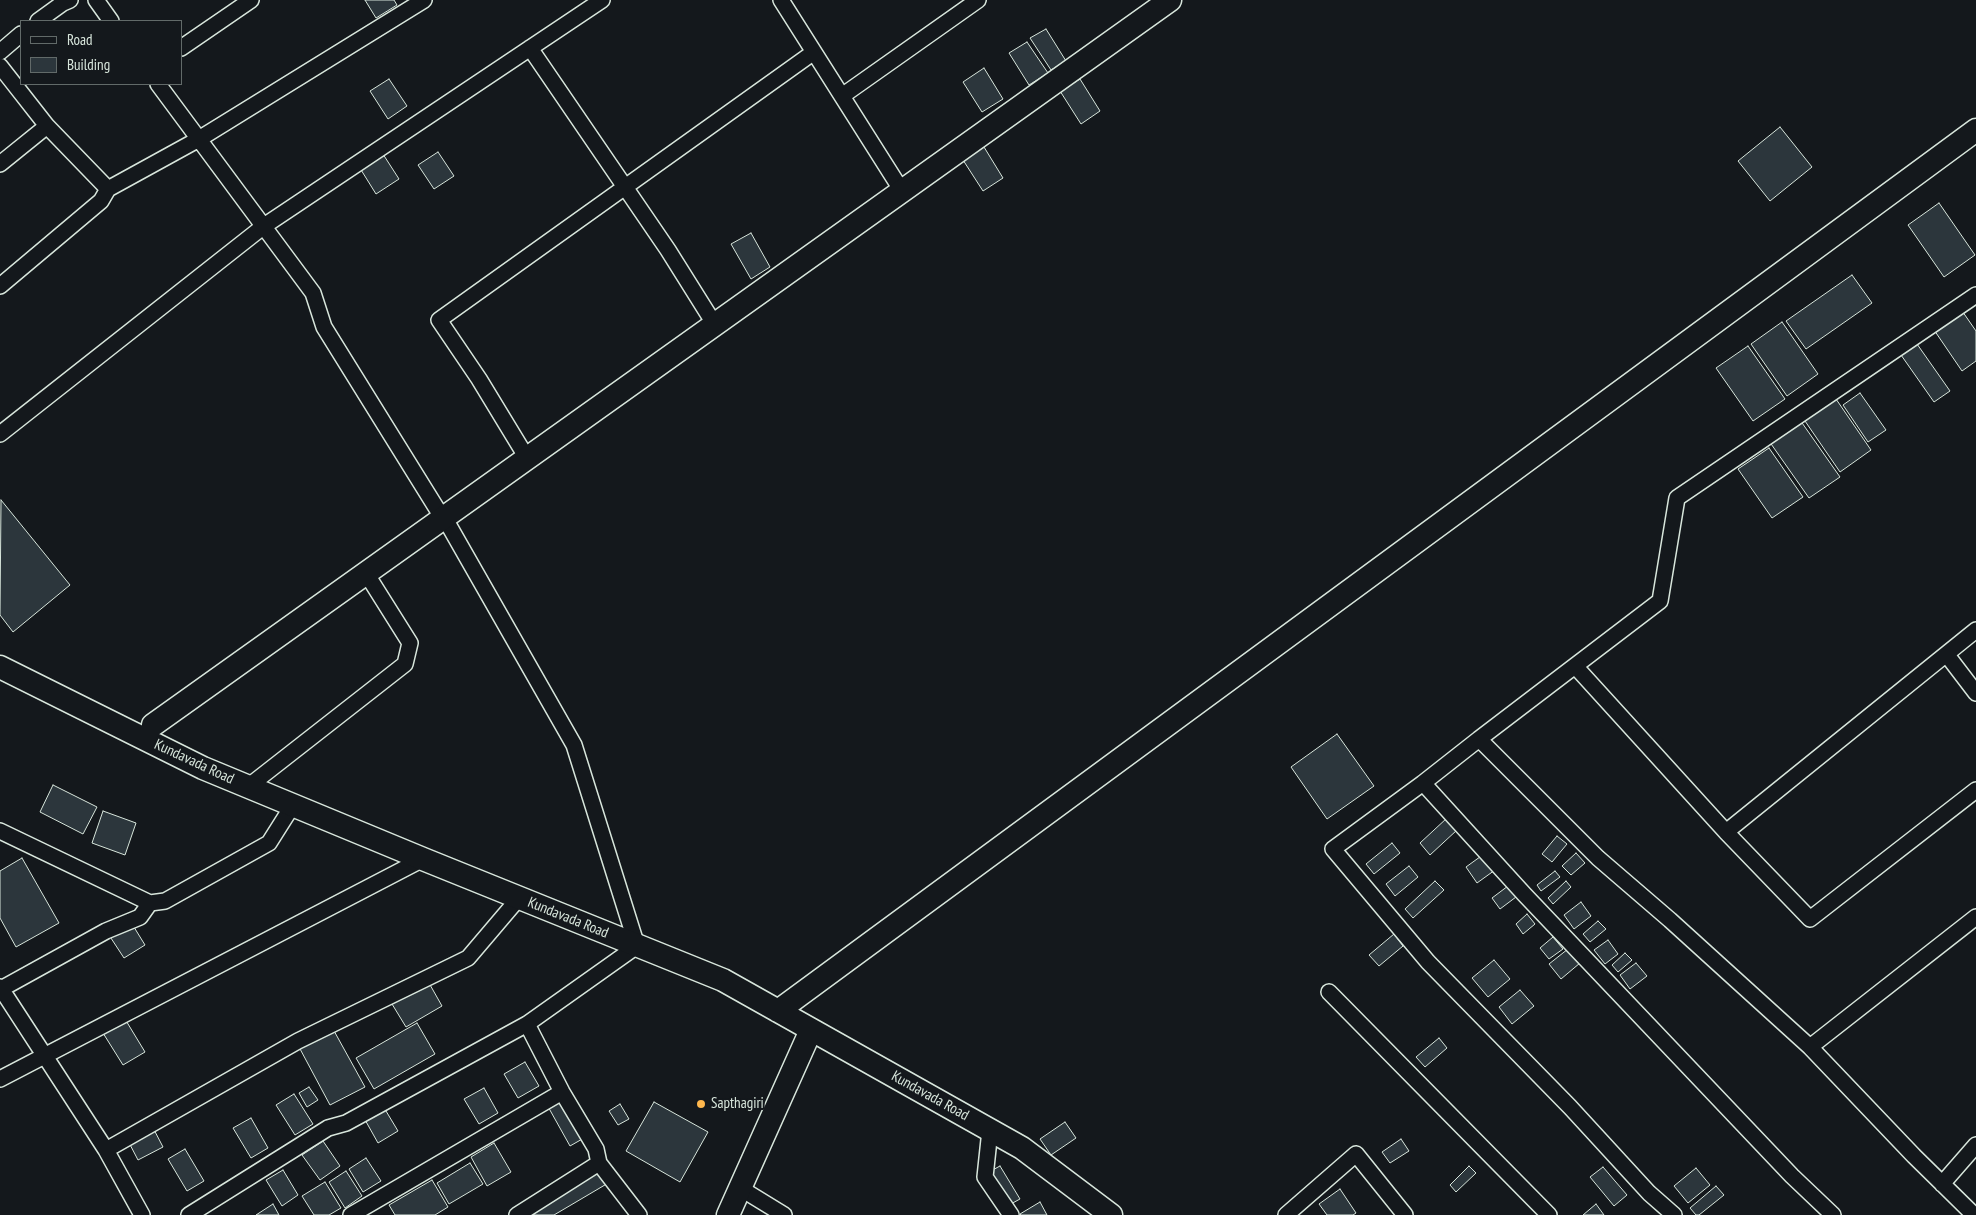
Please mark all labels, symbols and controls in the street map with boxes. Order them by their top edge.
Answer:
legend [20,20,182,85]
text: Road [67,30,93,49]
text: Building [67,55,110,74]
street label: Kundavada Road [151,736,237,788]
street label: Kundavada Road [525,894,611,942]
street label: Kundavada Road [888,1067,972,1125]
place label: Sapthagiri [711,1095,764,1113]
marker: Sapthagiri [695,1098,707,1110]

